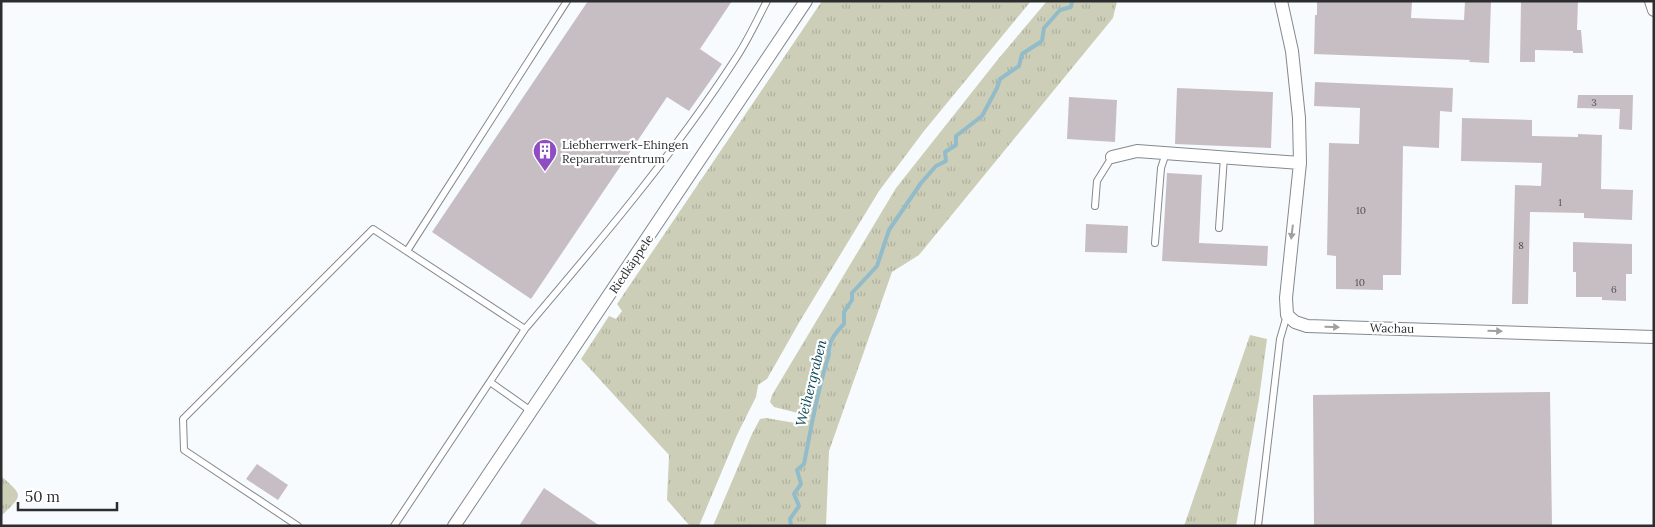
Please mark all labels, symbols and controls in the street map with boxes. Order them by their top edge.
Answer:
house number: 3 [1591,96,1597,109]
place label: Liebherrwerk-Ehingen Reparaturzentrum [562,137,689,166]
building icon: Liebherrwerk-Ehingen Reparaturzentrum [532,138,558,172]
house number: 1 [1558,196,1562,209]
house number: 10 [1356,204,1366,217]
one-way arrow [1288,224,1296,240]
street label: Riedkäppele [606,231,656,296]
house number: 8 [1518,239,1524,252]
house number: 10 [1355,276,1365,289]
house number: 6 [1611,283,1617,296]
street label: Wachau [1370,320,1414,336]
one-way arrow [1325,323,1341,331]
one-way arrow [1487,328,1503,336]
water label: Weihergraben [792,337,831,428]
scale bar [18,480,116,512]
text: 50 m [25,487,60,506]

